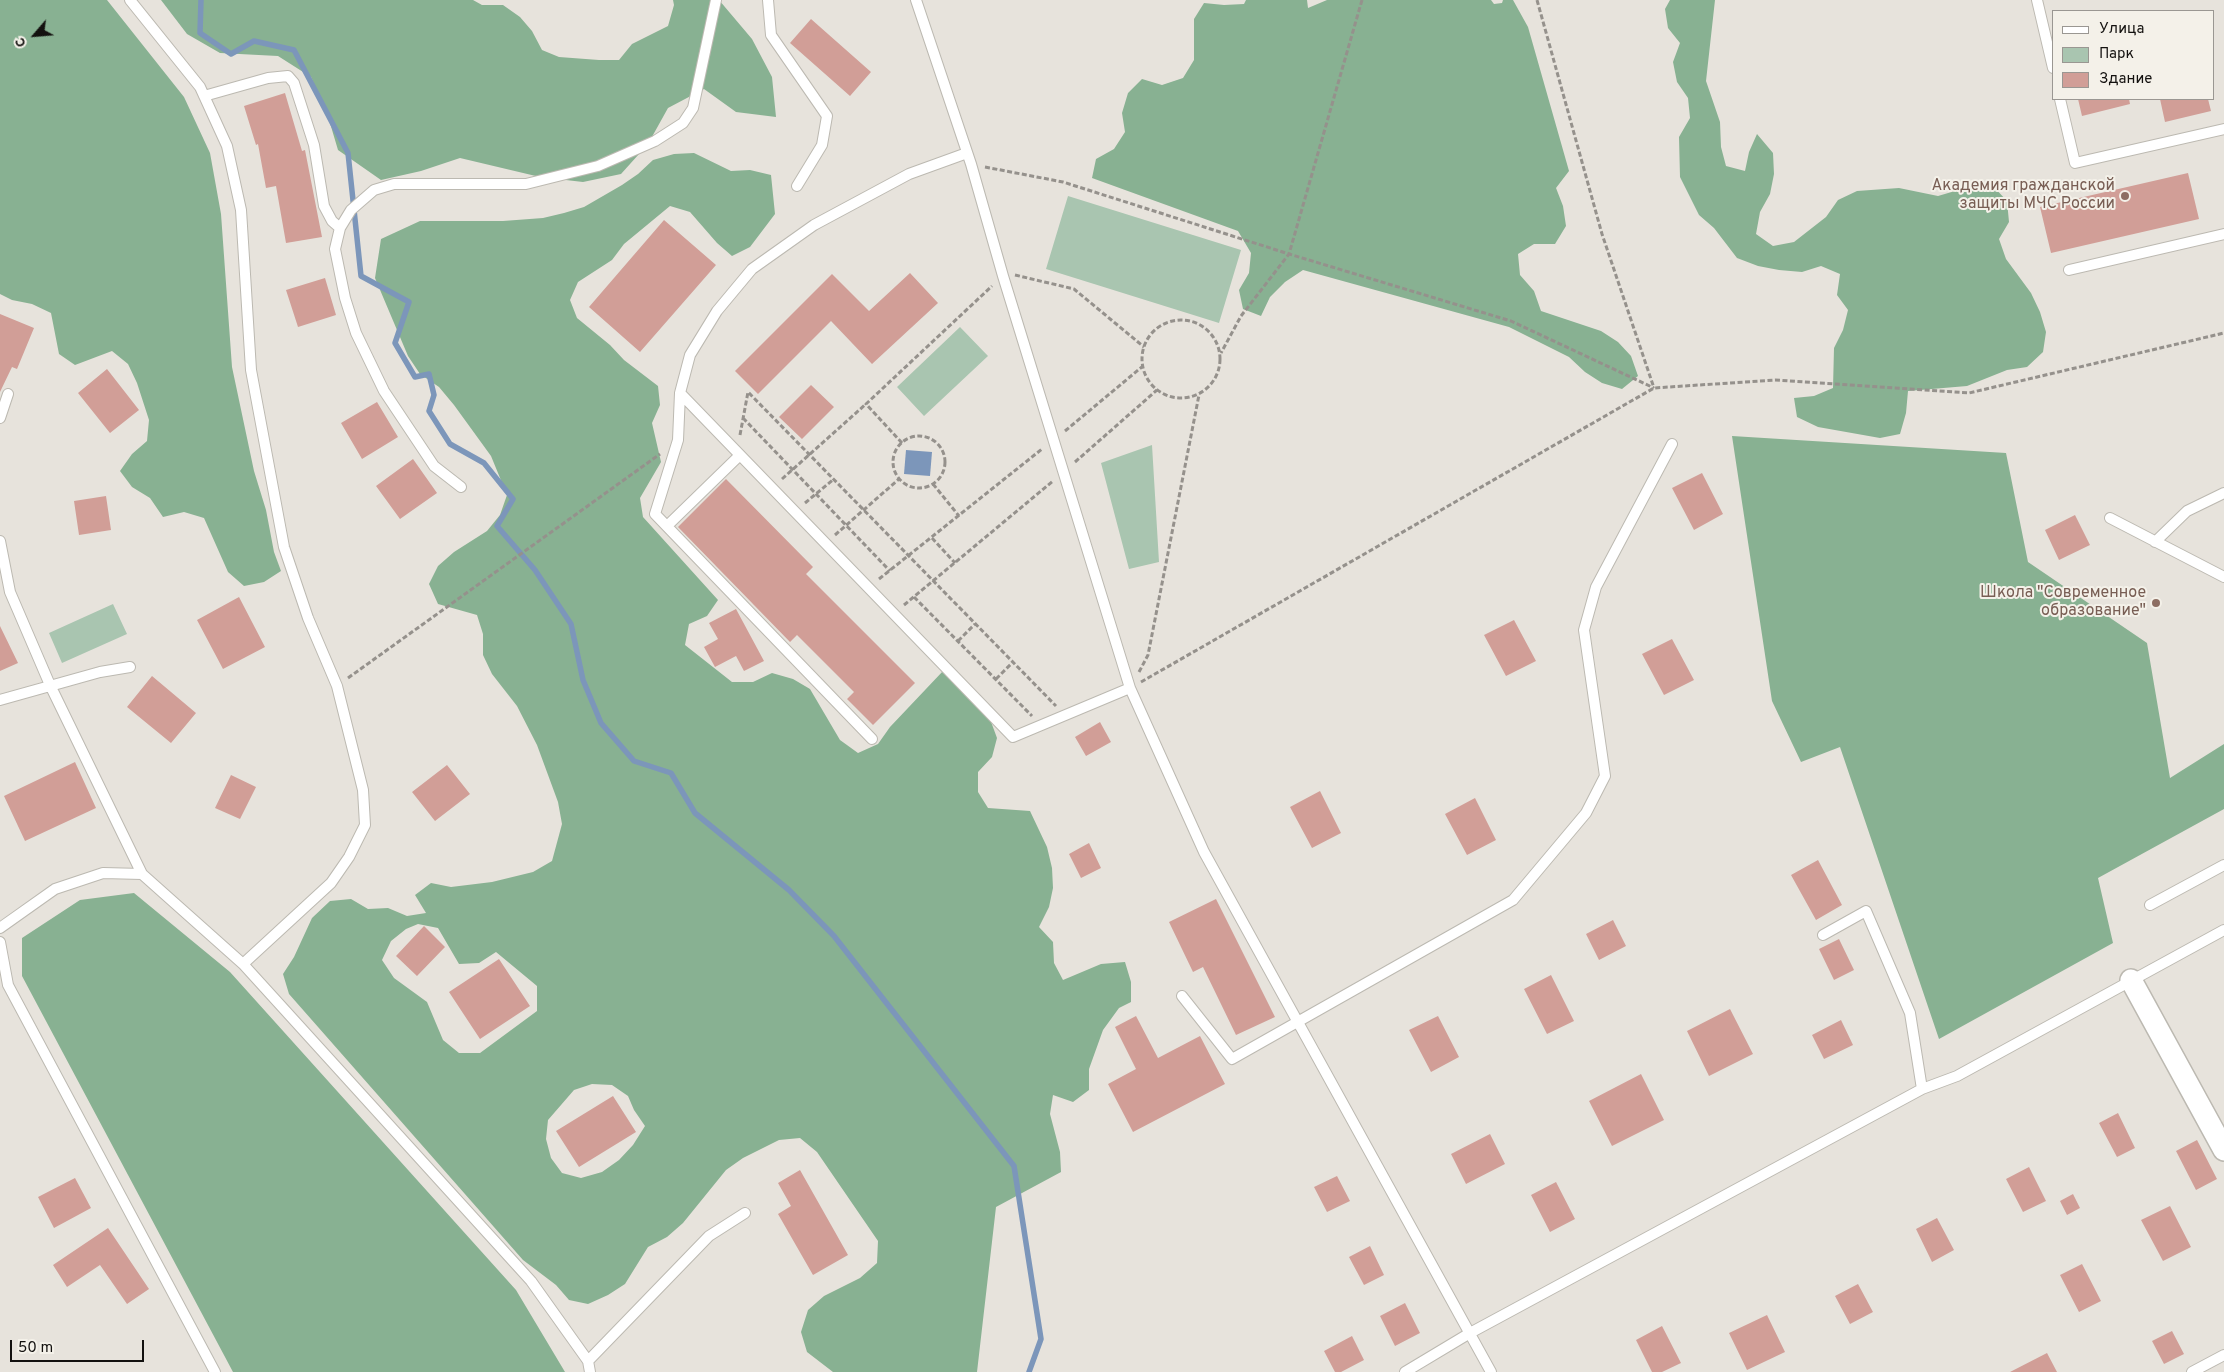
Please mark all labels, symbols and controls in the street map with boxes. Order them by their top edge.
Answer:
north arrow [10,10,60,60]
legend [2052,10,2214,100]
text: Улица [2099,20,2144,39]
text: С [12,34,31,50]
text: Парк [2099,45,2134,64]
text: Здание [2099,70,2152,89]
place label: Академия гражданской защиты МЧС России [1931,177,2115,215]
marker: Академия гражданской защиты МЧС России [2119,190,2131,202]
place label: Школа "Современное образование" [1980,584,2146,622]
marker: Школа "Современное образование" [2150,597,2162,609]
scale bar [12,1330,146,1362]
text: 50 m [18,1339,53,1358]

